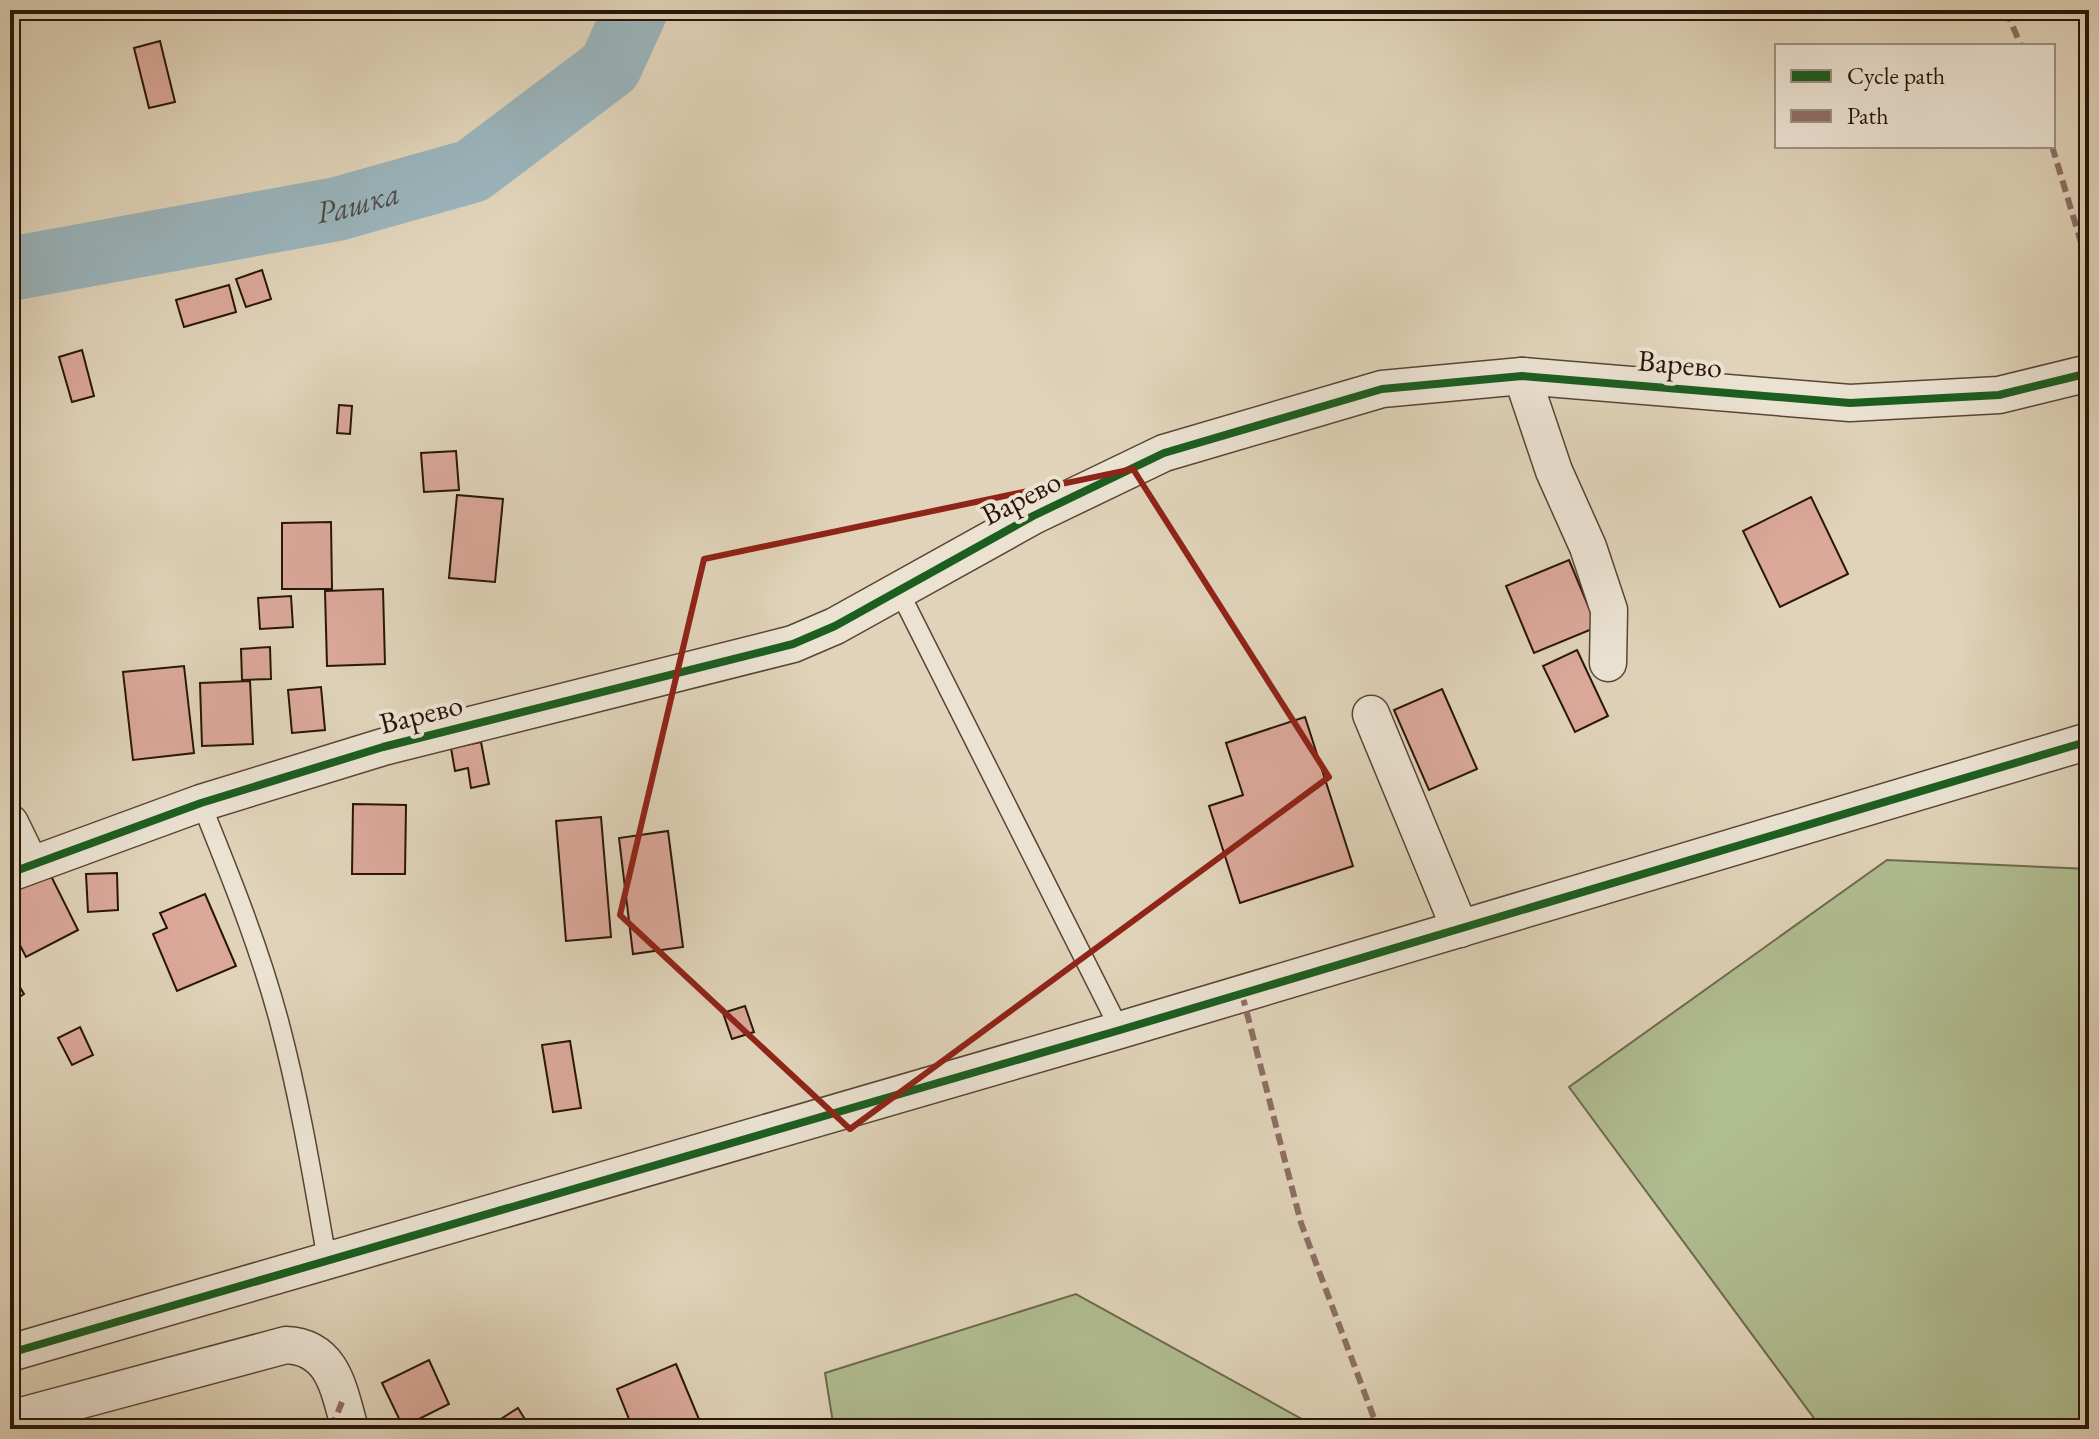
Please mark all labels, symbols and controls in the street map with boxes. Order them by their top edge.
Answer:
legend [1775,44,2055,148]
text: Cycle path [1847,60,1945,91]
text: Path [1847,100,1889,131]
water label: Рашка [313,171,404,233]
street label: Варево [1636,340,1724,387]
street label: Варево [974,461,1067,534]
street label: Варево [375,684,467,743]

